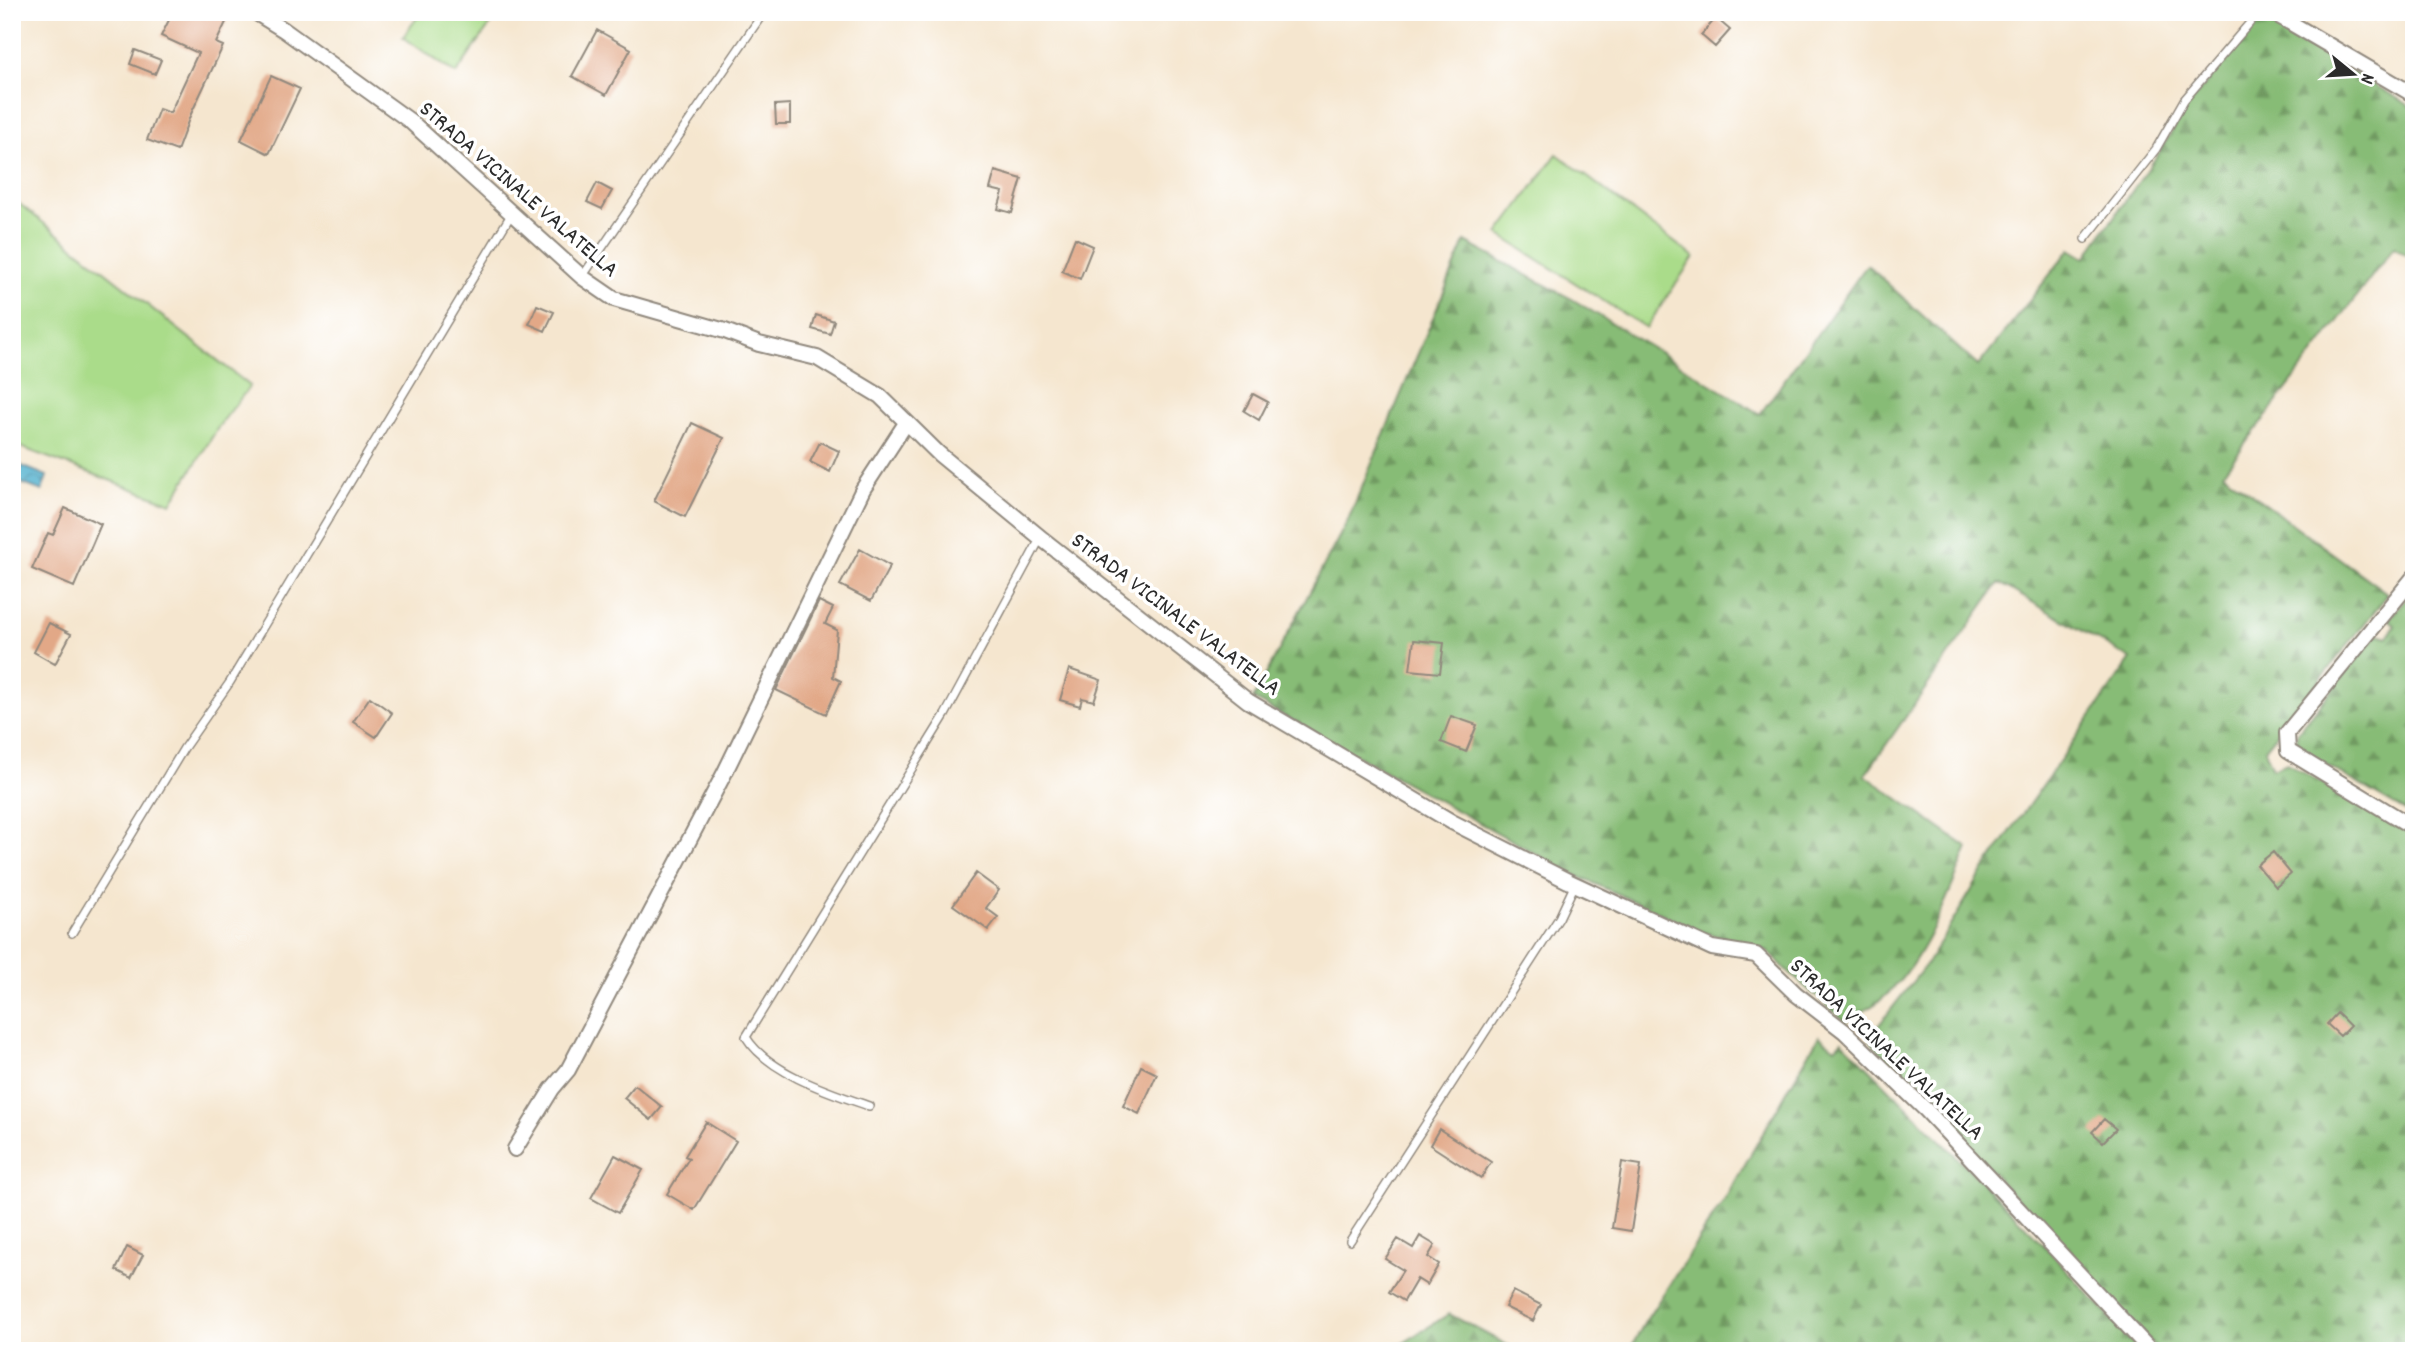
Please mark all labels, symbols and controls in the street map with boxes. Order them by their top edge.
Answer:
north arrow [2318,38,2388,108]
text: N [2352,70,2380,87]
street label: STRADA VICINALE VALATELLA [411,95,625,287]
street label: STRADA VICINALE VALATELLA [1063,526,1287,706]
street label: STRADA VICINALE VALATELLA [1781,951,1990,1150]

